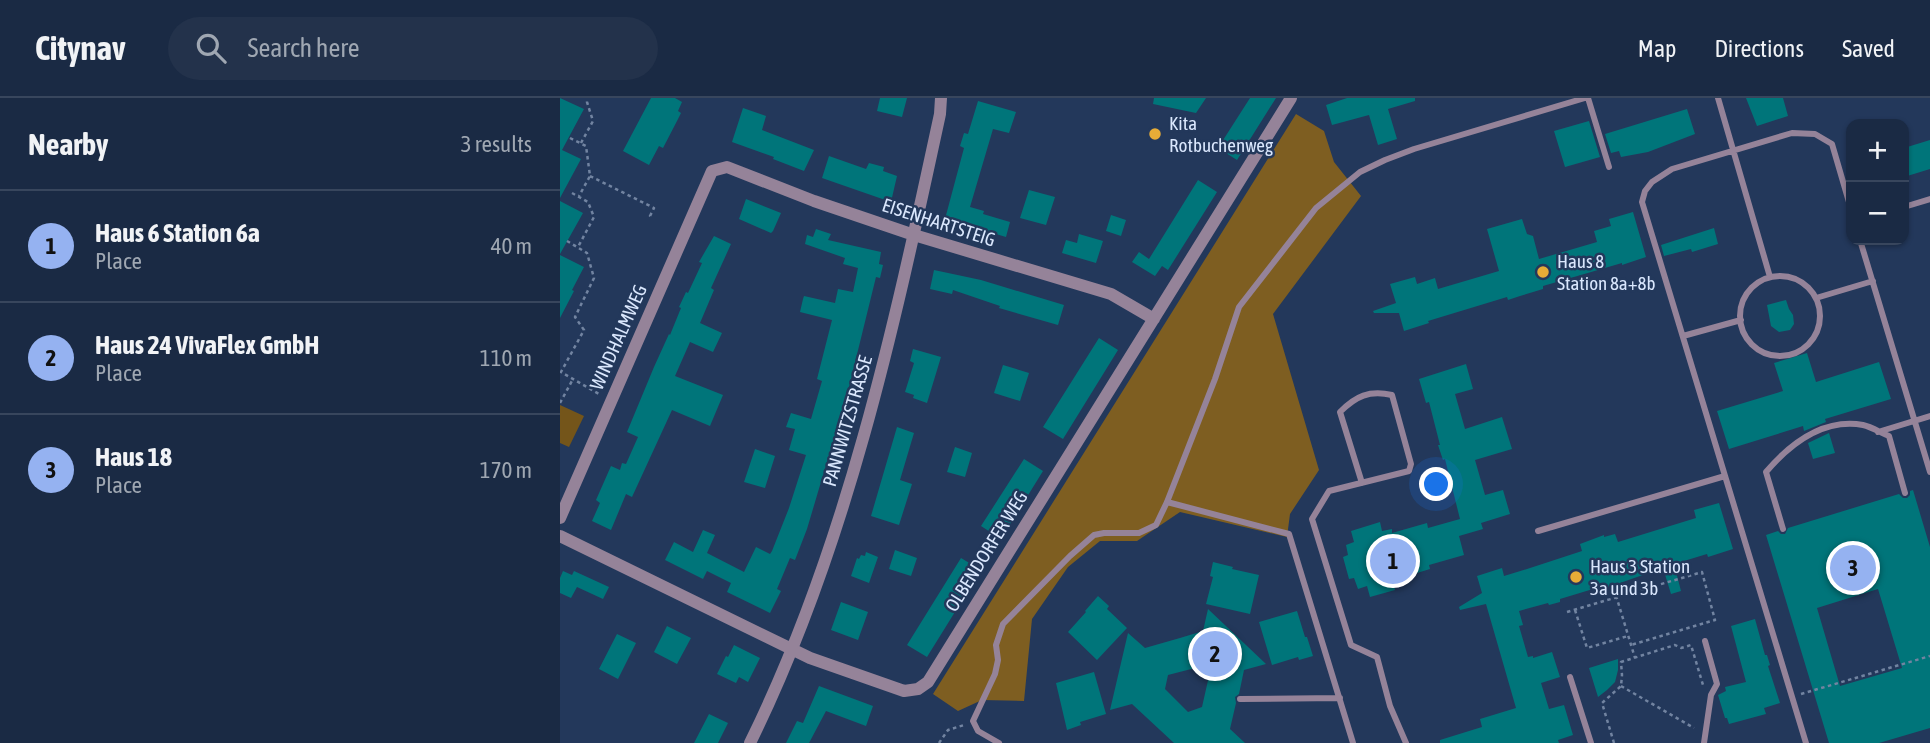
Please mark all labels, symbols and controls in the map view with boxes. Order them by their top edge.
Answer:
search box [168,17,658,80]
text: Citynav [35,29,126,67]
icon: search [192,29,230,67]
text: Search here [248,33,360,63]
text: Map [1638,35,1676,62]
text: Directions [1714,35,1804,62]
text: Saved [1842,35,1895,62]
place label: Kita Rotbuchenweg [1169,112,1274,156]
map controls [1846,119,1909,245]
button: + [1846,119,1909,182]
marker: Kita Rotbuchenweg [1147,126,1163,142]
text: Nearby [28,127,108,161]
text: 3 results [461,131,532,157]
button: − [1846,182,1909,245]
street label: EISENHARTSTEIG [880,193,998,251]
text: Haus 6 Station 6a [95,218,260,248]
text: 1 [46,233,56,259]
text: 40 m [491,233,532,259]
text: Place [95,248,142,274]
place label: Haus 8 Station 8a+8b [1557,250,1655,294]
marker: Haus 8 Station 8a+8b [1535,264,1551,280]
street label: WINDHALMWEG [585,281,651,393]
text: Haus 24 VivaFlex GmbH [95,330,319,360]
text: 2 [46,345,56,371]
text: 110 m [480,345,532,371]
street label: PANNWITZSTRASSE [818,353,876,489]
text: Place [95,360,142,386]
text: Haus 18 [95,442,172,472]
text: 3 [46,457,56,483]
text: 170 m [480,457,532,483]
your location [1419,467,1453,501]
text: Place [95,472,142,498]
street label: OLBENDORFER WEG [940,487,1032,615]
pin: 1 [1370,535,1416,587]
pin: 3 [1830,542,1876,594]
place label: Haus 3 Station 3a und 3b [1590,555,1690,599]
marker: Haus 3 Station 3a und 3b [1568,569,1584,585]
pin: 2 [1192,628,1238,680]

